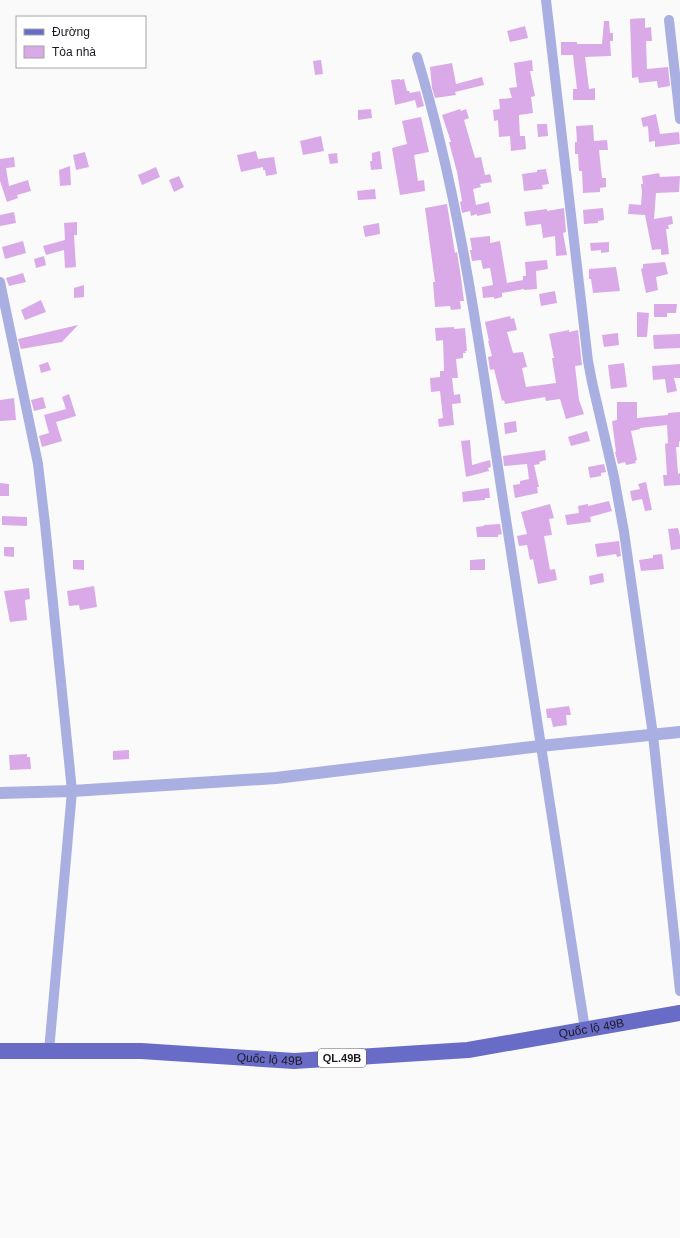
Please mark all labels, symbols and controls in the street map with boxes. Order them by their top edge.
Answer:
legend [16,16,146,68]
text: Đường [52,25,90,39]
text: Tòa nhà [52,45,96,59]
street label: Quốc lộ 49B [558,1016,625,1041]
road number: QL.49B [318,1049,366,1067]
street label: Quốc lộ 49B [236,1050,303,1068]

